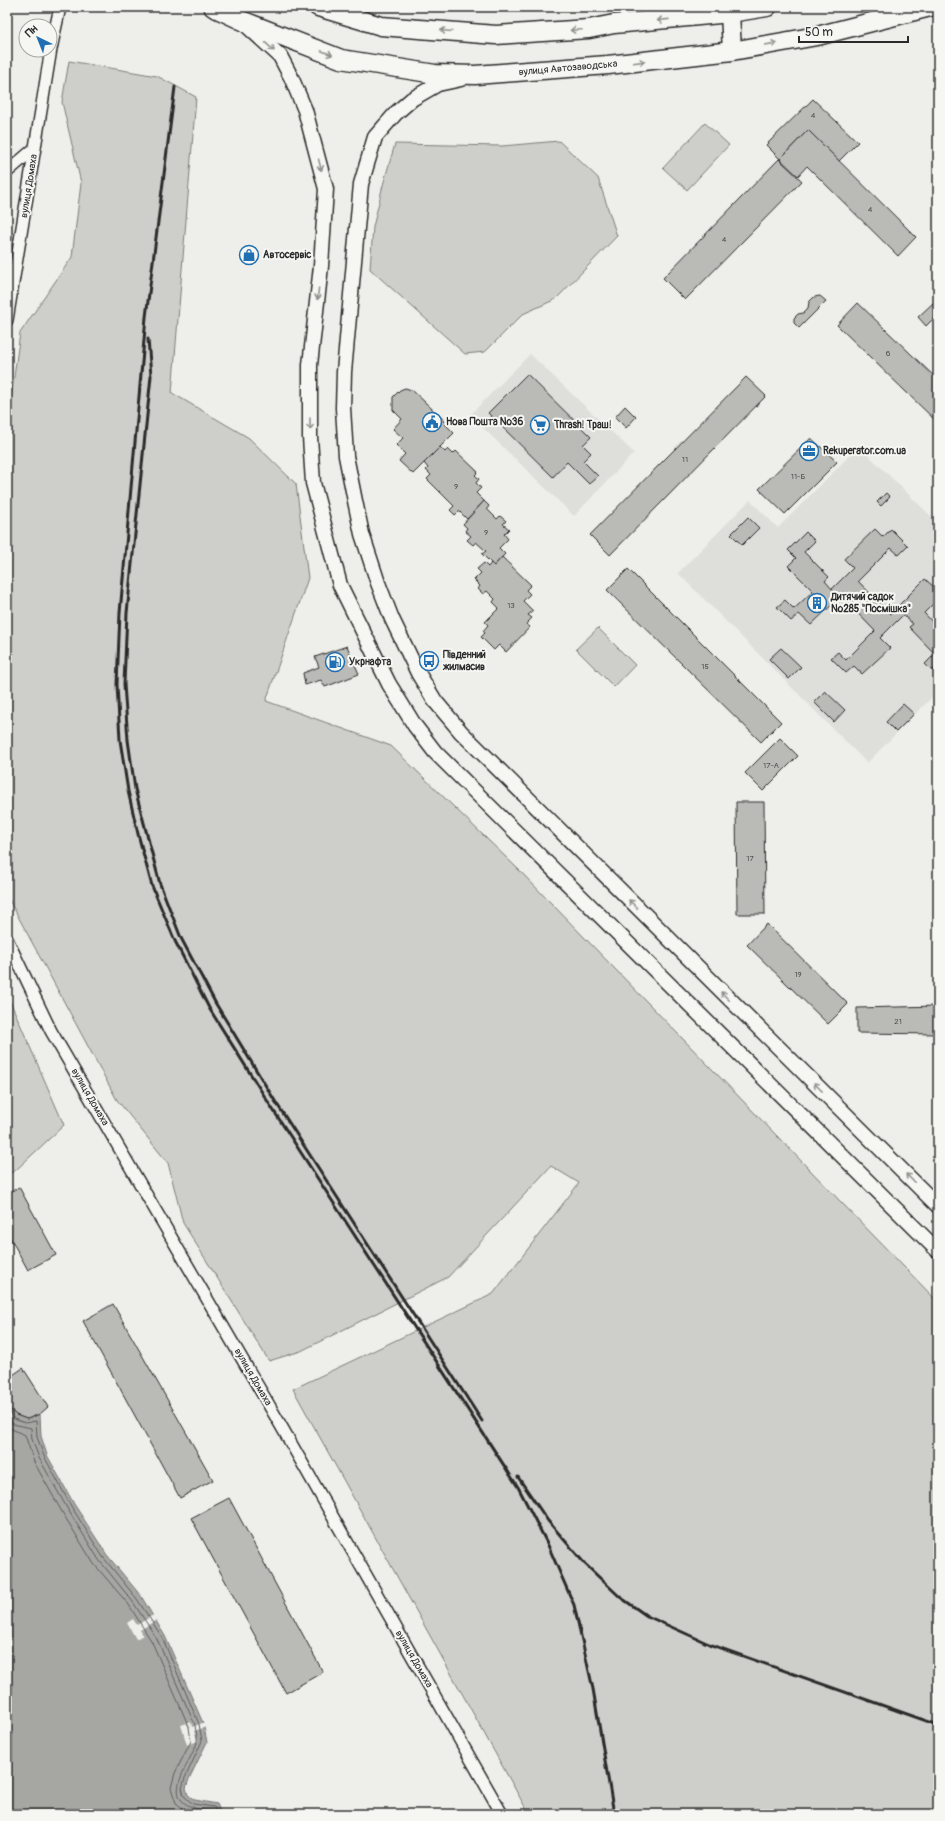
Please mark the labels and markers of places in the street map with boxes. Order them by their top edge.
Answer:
shop icon: Автосервіс [238,244,260,266]
place label: Автосервіс [263,249,311,261]
public building icon: Нова Пошта №36 [421,411,443,433]
supermarket icon: Thrash! Траш! [529,414,551,436]
place label: Нова Пошта №36 [446,416,523,428]
place label: Thrash! Траш! [553,419,612,431]
office icon: Rekuperator.com.ua [798,440,820,462]
place label: Rekuperator.com.ua [823,445,906,457]
place label: Дитячий садок №285 "Посмішка" [830,591,911,615]
building icon: Дитячий садок №285 "Посмішка" [806,592,828,614]
place label: Південний жилмасив [442,649,486,673]
bus stop icon: Південний жилмасив [418,650,440,672]
fuel station icon: Укрнафта [324,651,346,673]
place label: Укрнафта [349,656,392,668]

